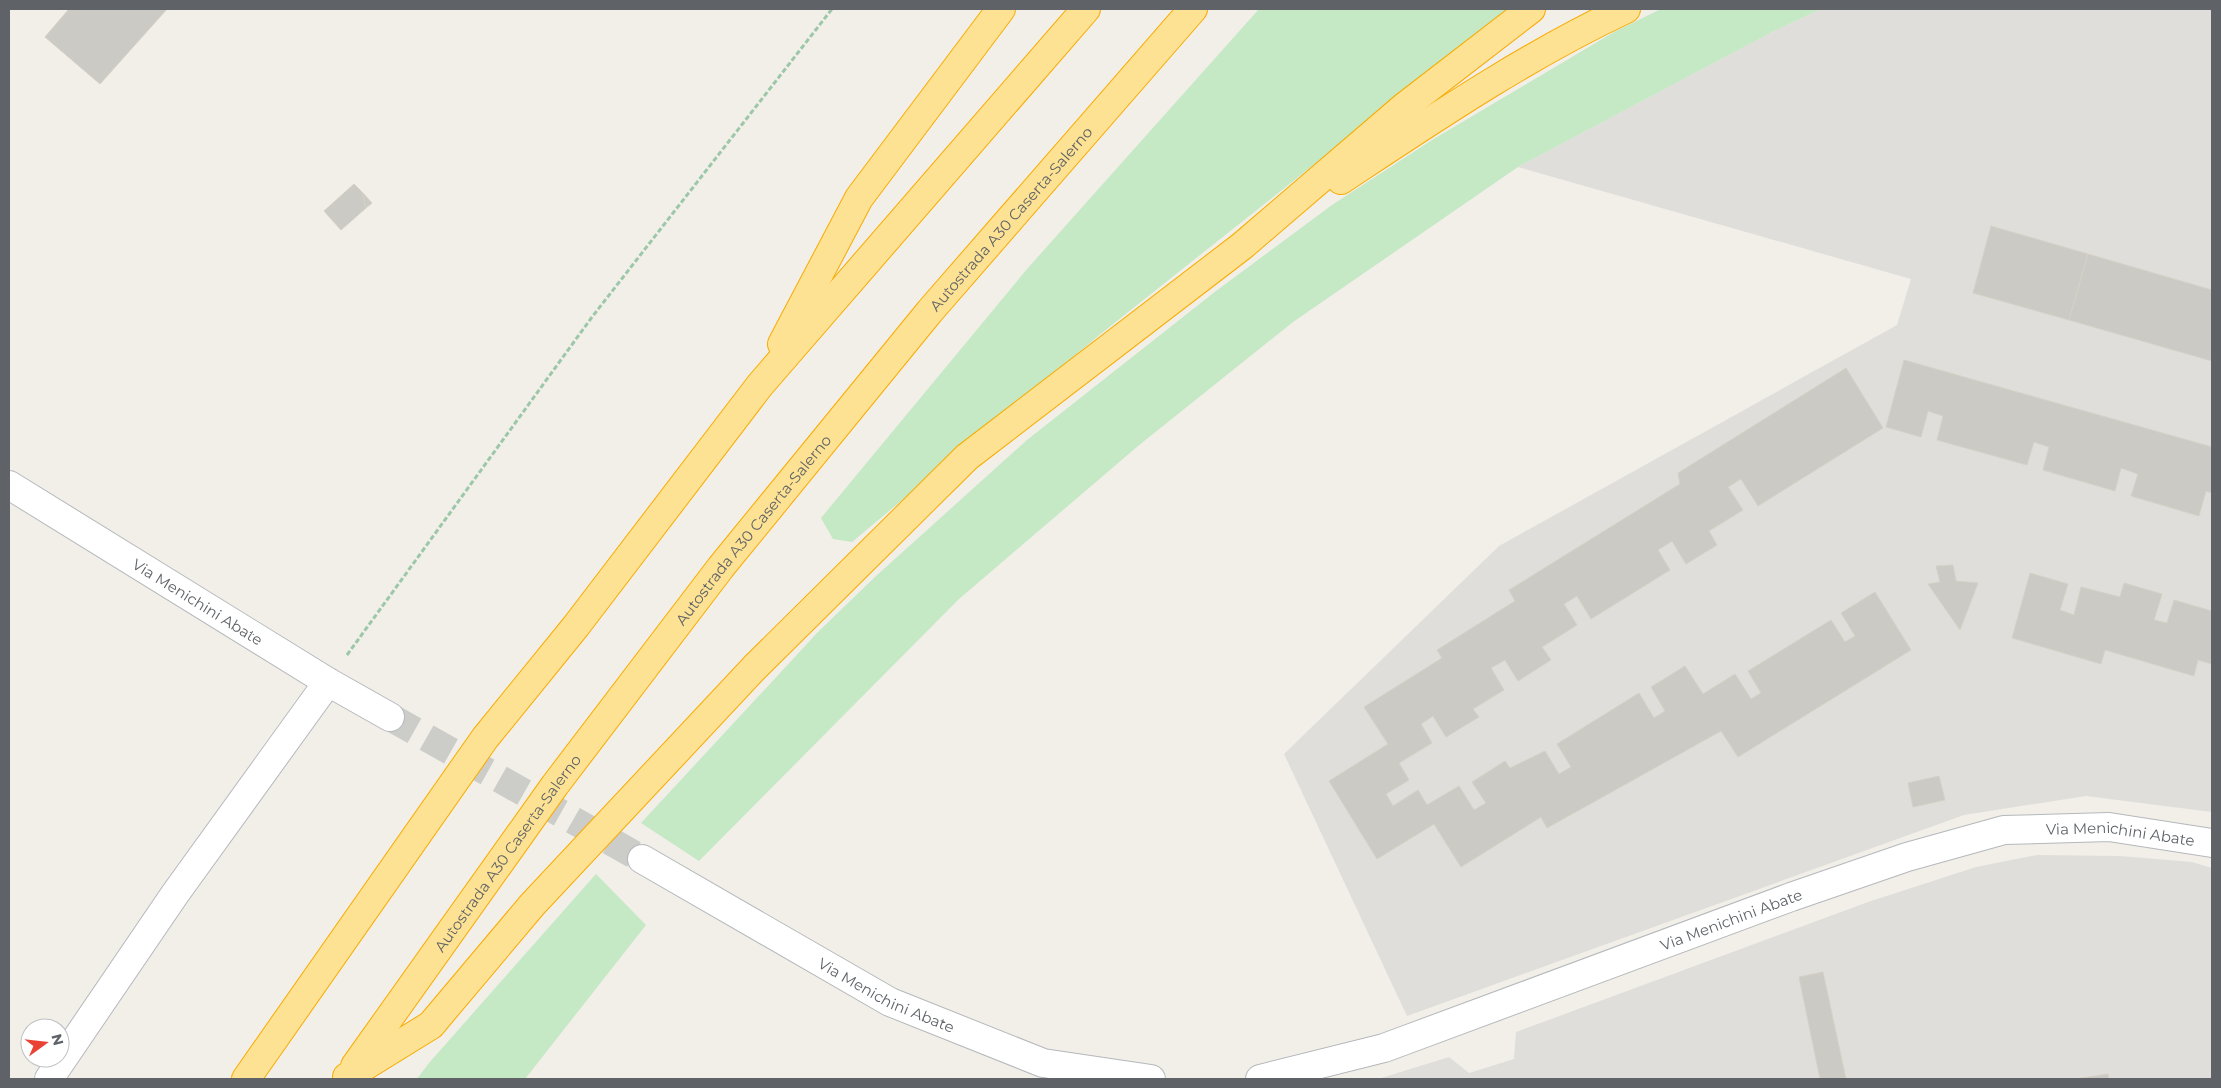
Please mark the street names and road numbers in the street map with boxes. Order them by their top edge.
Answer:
street label: Autostrada A30 Caserta-Salerno [925,122,1096,315]
street label: Autostrada A30 Caserta-Salerno [671,431,835,629]
street label: Via Menichini Abate [129,554,267,649]
street label: Autostrada A30 Caserta-Salerno [430,750,585,955]
street label: Via Menichini Abate [2045,817,2196,850]
street label: Via Menichini Abate [1657,884,1805,954]
street label: Via Menichini Abate [815,953,957,1036]

